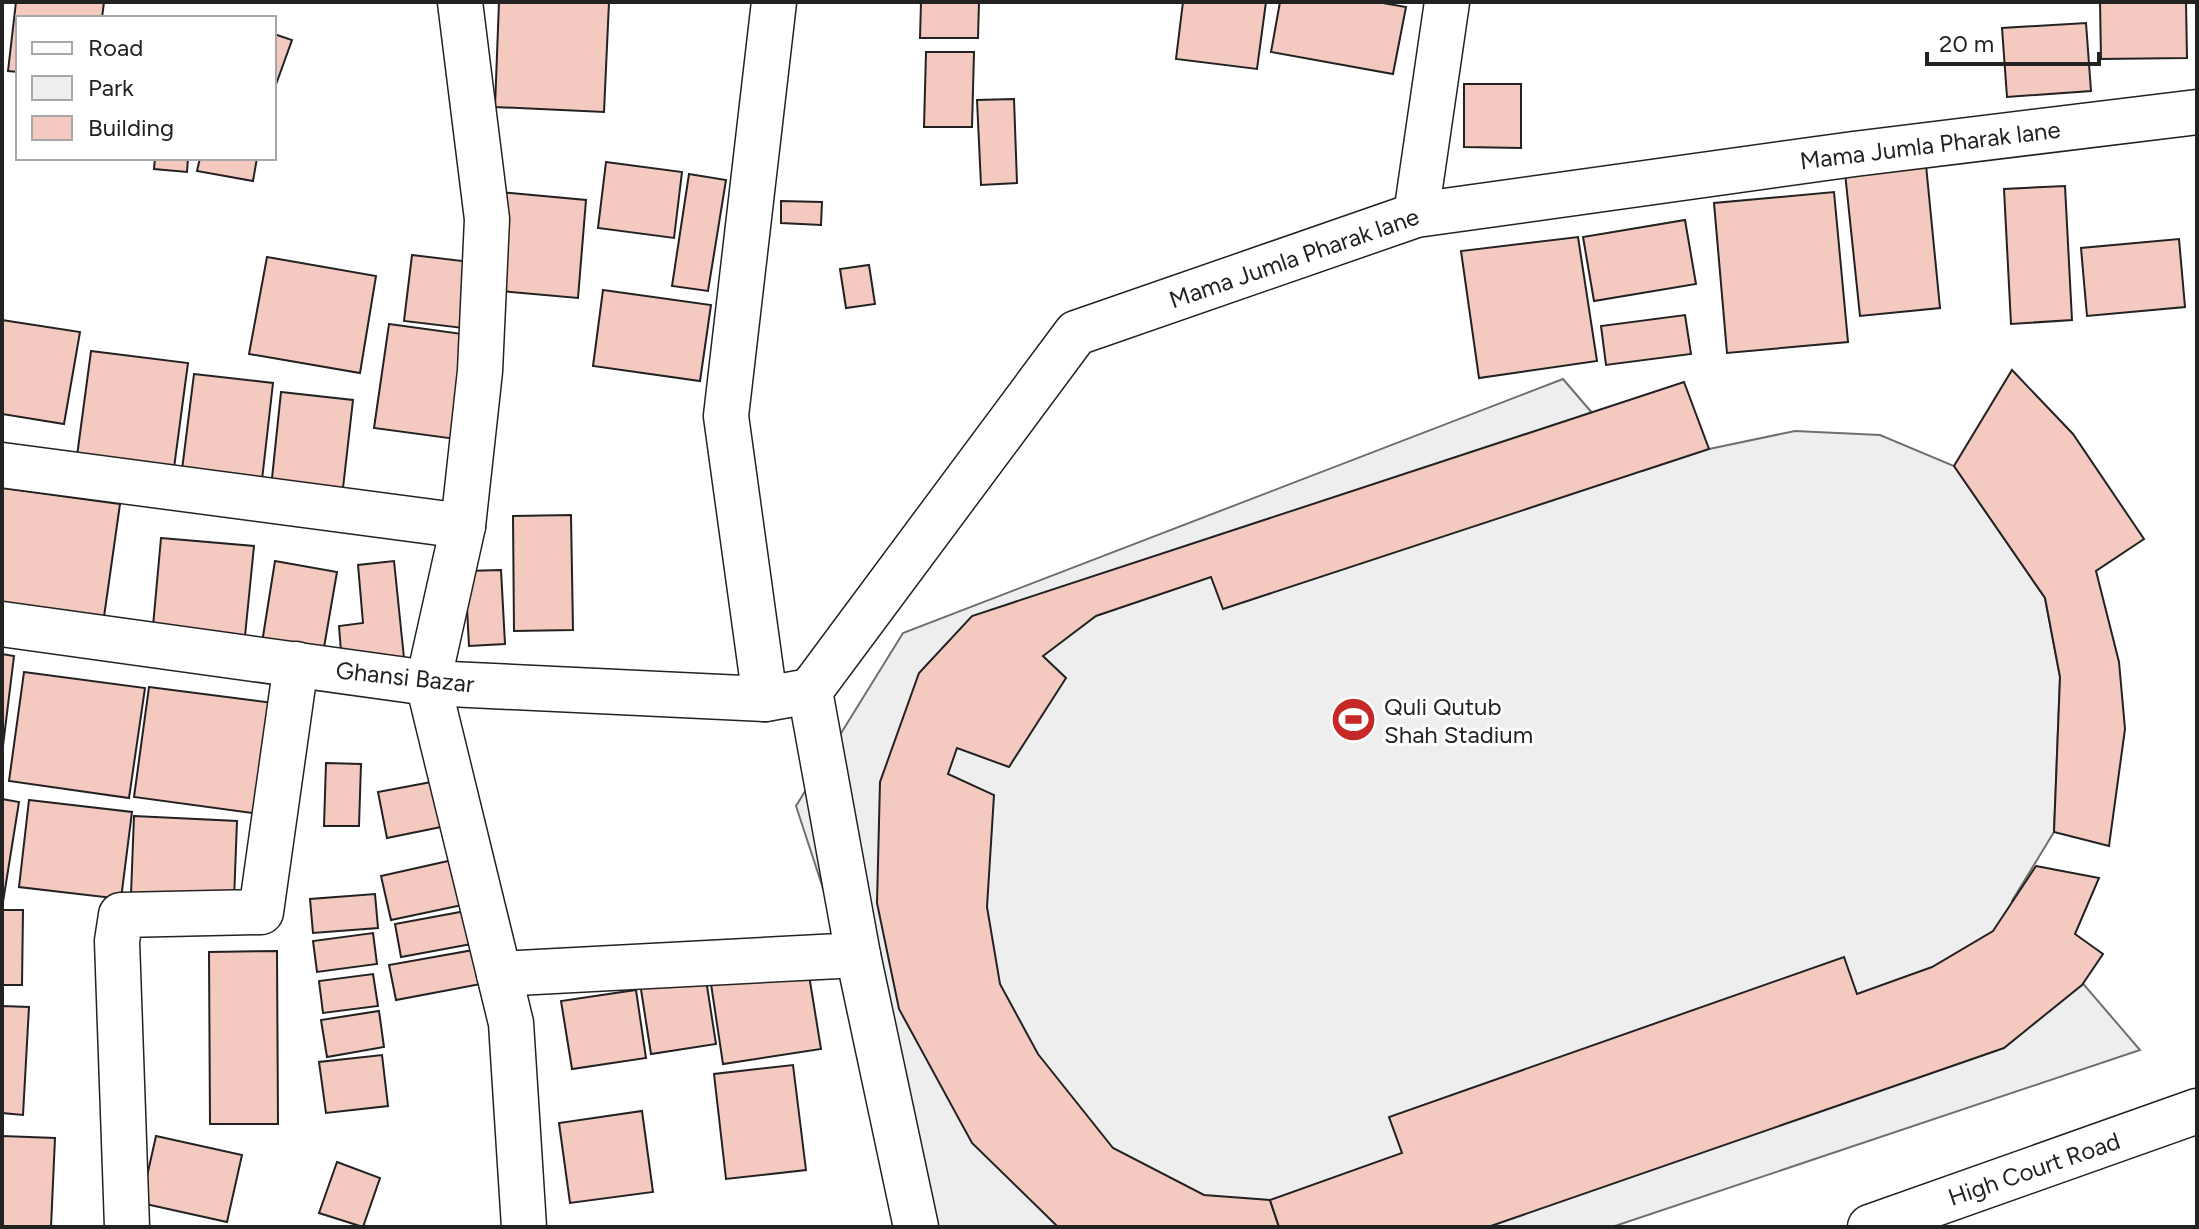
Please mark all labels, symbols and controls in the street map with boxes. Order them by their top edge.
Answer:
legend [16,16,276,160]
scale bar [1927,16,2099,66]
text: 20 m [1939,29,1994,58]
text: Road [88,33,143,62]
text: Park [88,73,134,102]
text: Building [88,113,174,142]
street label: Mama Jumla Pharak lane [1798,115,2062,175]
street label: Mama Jumla Pharak lane [1165,202,1423,314]
street label: Ghansi Bazar [334,655,476,699]
place label: Quli Qutub Shah Stadium [1384,692,1533,749]
sports icon: Quli Qutub Shah Stadium [1329,696,1377,744]
street label: High Court Road [1944,1126,2124,1212]

